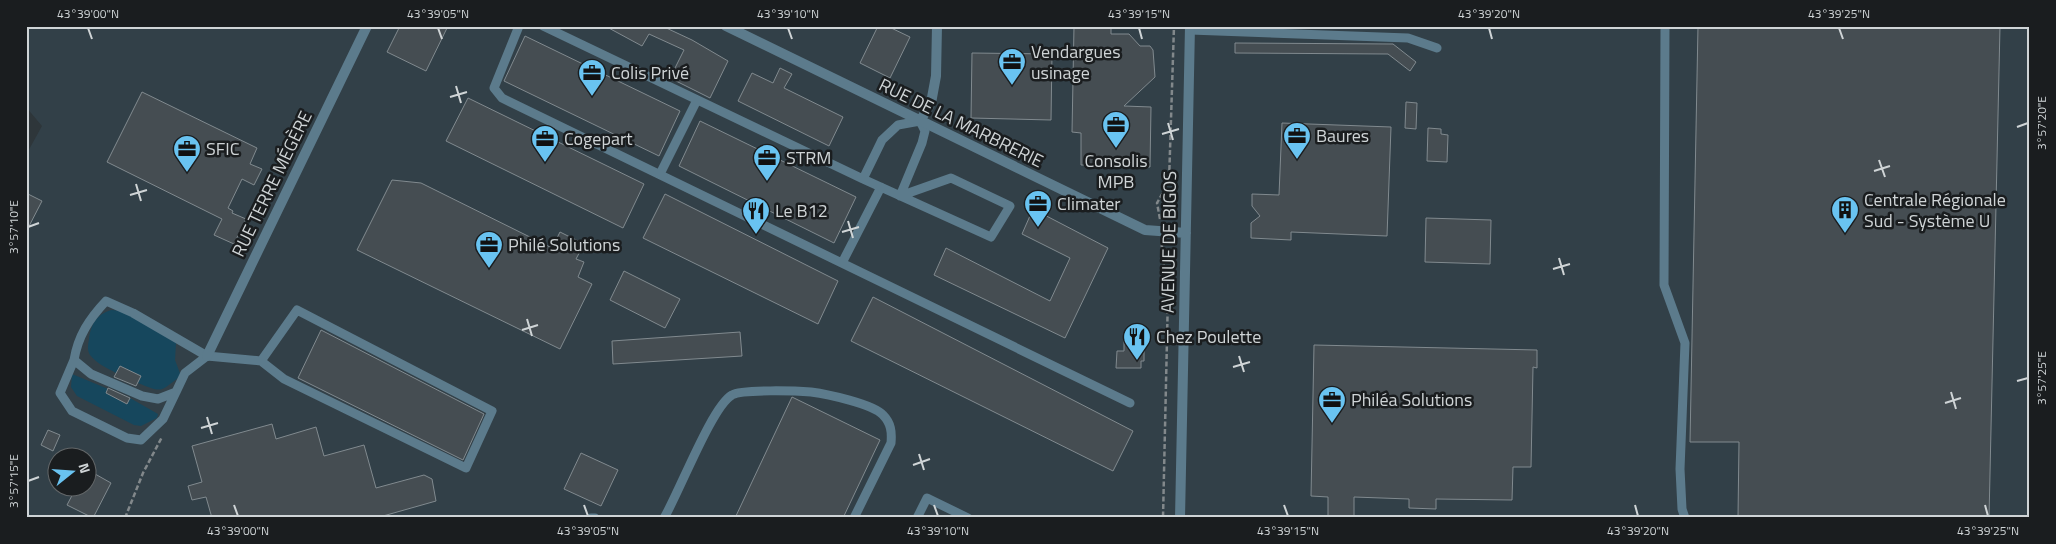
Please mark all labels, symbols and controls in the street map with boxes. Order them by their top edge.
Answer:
text: 43°39'00"N [57,4,119,23]
text: 43°39'05"N [407,4,469,23]
text: 43°39'10"N [757,4,819,23]
text: 43°39'15"N [1108,4,1170,23]
text: 43°39'20"N [1458,4,1520,23]
text: 43°39'25"N [1808,4,1870,23]
place label: Vendargues usinage [1031,38,1121,86]
office icon: Vendargues usinage [997,47,1027,86]
office icon: Colis Privé [577,58,607,97]
place label: Colis Privé [611,59,689,86]
street label: RUE DE LA MARBRERIE [874,71,1048,174]
text: 3°57'20"E [2032,96,2051,150]
street label: RUE TERRE MÉGÈRE [225,106,319,261]
office icon: Consolis MPB [1101,110,1131,149]
office icon: Baures [1282,121,1312,160]
place label: Baures [1316,122,1369,149]
office icon: Cogepart [530,124,560,163]
place label: Cogepart [564,125,633,152]
office icon: SFIC [172,134,202,173]
place label: SFIC [206,135,240,162]
office icon: STRM [752,143,782,182]
place label: STRM [786,144,831,171]
place label: Consolis MPB [1084,147,1148,195]
street label: AVENUE DE BIGOS [1154,171,1183,313]
place label: Centrale Régionale Sud - Système U [1864,186,2006,234]
office icon: Climater [1023,189,1053,228]
place label: Climater [1057,190,1121,217]
building icon: Centrale Régionale Sud - Système U [1830,195,1860,234]
restaurant icon: Le B12 [741,196,771,235]
place label: Le B12 [775,197,828,224]
text: 3°57'10"E [4,200,23,254]
office icon: Philé Solutions [474,230,504,269]
place label: Philé Solutions [508,231,620,258]
restaurant icon: Chez Poulette [1122,322,1152,361]
place label: Chez Poulette [1156,323,1261,350]
text: 3°57'25"E [2032,351,2051,405]
office icon: Philéa Solutions [1317,385,1347,424]
place label: Philéa Solutions [1351,386,1472,413]
north arrow [48,446,98,496]
text: 3°57'15"E [4,454,23,508]
text: N [73,460,96,476]
text: 43°39'00"N [207,521,269,540]
text: 43°39'05"N [557,521,619,540]
text: 43°39'10"N [907,521,969,540]
text: 43°39'15"N [1257,521,1319,540]
text: 43°39'20"N [1607,521,1669,540]
text: 43°39'25"N [1957,521,2019,540]

